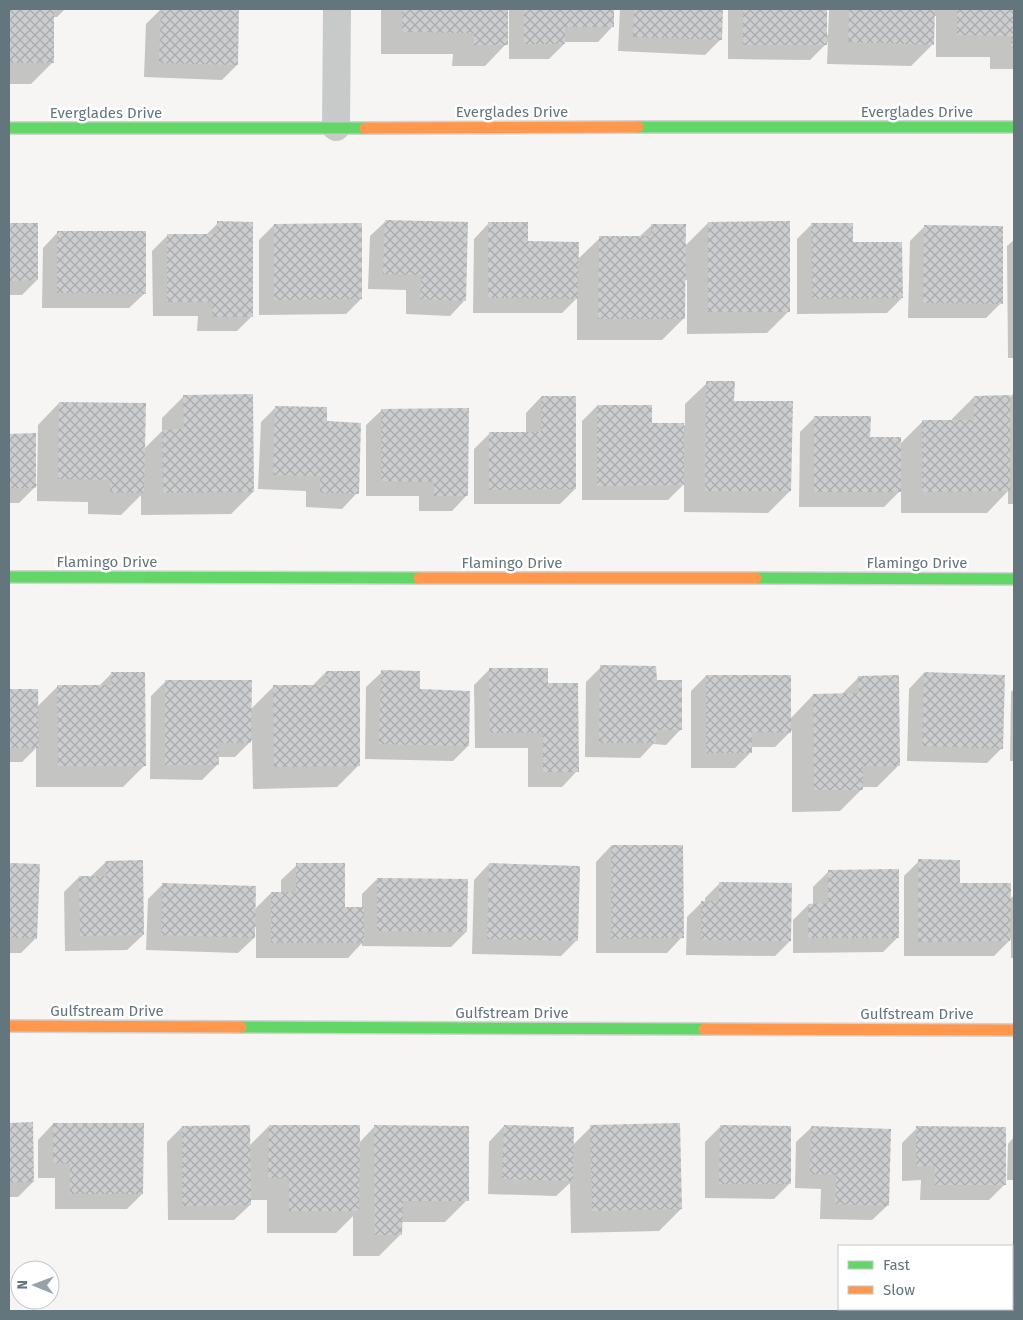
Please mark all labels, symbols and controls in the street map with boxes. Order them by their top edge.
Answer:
street label: Everglades Drive [456,103,568,121]
street label: Everglades Drive [861,103,973,121]
street label: Everglades Drive [50,104,162,122]
street label: Flamingo Drive [56,553,158,571]
street label: Flamingo Drive [461,554,563,572]
street label: Flamingo Drive [866,554,968,572]
street label: Gulfstream Drive [50,1002,164,1020]
street label: Gulfstream Drive [455,1004,569,1022]
street label: Gulfstream Drive [860,1005,974,1023]
legend [838,1245,1013,1310]
text: Fast [883,1256,910,1274]
north arrow [10,1260,60,1310]
text: N [14,1280,31,1290]
text: Slow [883,1281,915,1299]

